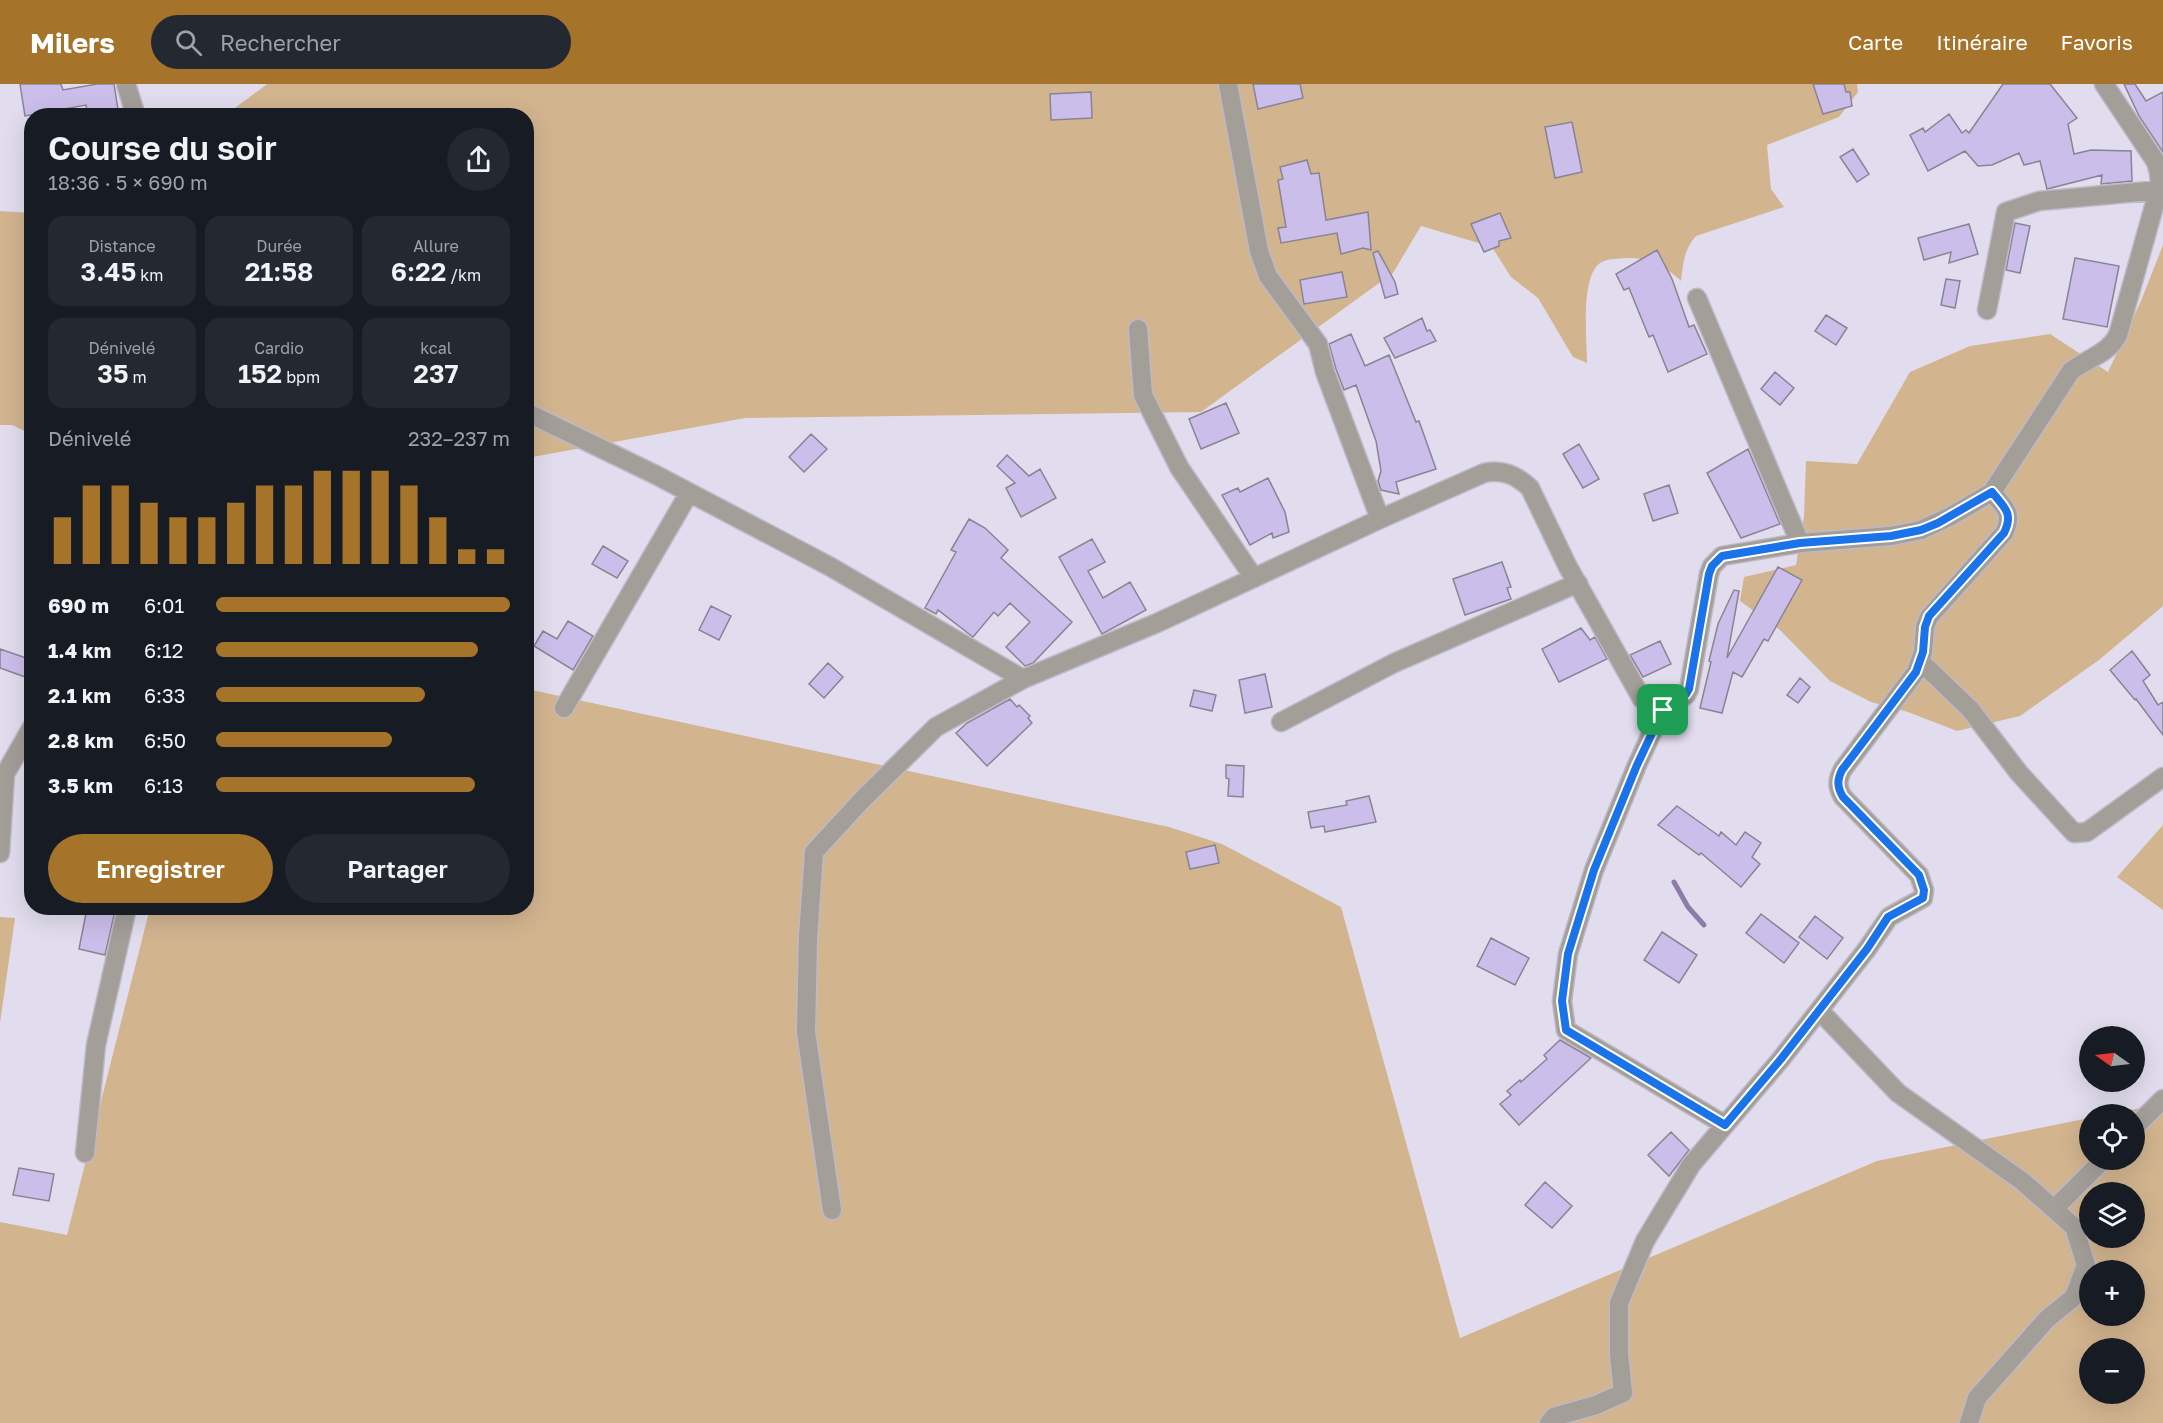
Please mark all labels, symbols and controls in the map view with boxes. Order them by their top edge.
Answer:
search box [151,15,571,69]
text: Milers [30,26,115,59]
icon: search [172,26,205,59]
text: Rechercher [220,29,341,56]
text: Carte [1848,29,1903,55]
text: Itinéraire [1936,29,2028,55]
text: Favoris [2061,29,2133,55]
text: Course du soir [48,128,277,167]
button: share [447,128,510,191]
text: 18:36 · 5 × 690 m [48,170,208,194]
text: Distance [88,236,156,256]
text: Durée [256,236,302,256]
text: Allure [413,236,459,256]
text: 3.45 [81,256,136,287]
text: 21:58 [245,256,313,287]
text: 6:22 [391,256,446,287]
text: km [136,265,163,285]
text: /km [446,265,481,285]
text: Dénivelé [89,338,155,358]
text: Cardio [254,338,304,358]
text: kcal [420,338,452,358]
text: 35 [97,358,129,389]
text: 152 [238,358,282,389]
text: 237 [413,358,459,389]
text: m [129,367,147,387]
text: bpm [282,367,320,387]
text: Dénivelé [48,426,131,450]
text: 232–237 m [408,426,510,450]
text: 690 m [48,593,109,617]
text: 6:01 [144,593,184,617]
text: 1.4 km [48,638,111,662]
text: 6:12 [144,638,183,662]
text: 2.1 km [48,683,111,707]
text: 6:33 [144,683,186,707]
pin [1637,684,1688,735]
icon: arrive [1646,693,1679,726]
text: 2.8 km [48,728,114,752]
text: 6:50 [144,728,186,752]
text: 3.5 km [48,773,113,797]
text: 6:13 [144,773,184,797]
button: Enregistrer [48,834,273,903]
button: Partager [285,834,510,903]
north arrow [2079,1026,2145,1092]
map controls [2079,1026,2145,1404]
button: locate [2079,1104,2145,1170]
button: layers [2079,1182,2145,1248]
button: + [2079,1260,2145,1326]
button: − [2079,1338,2145,1404]

